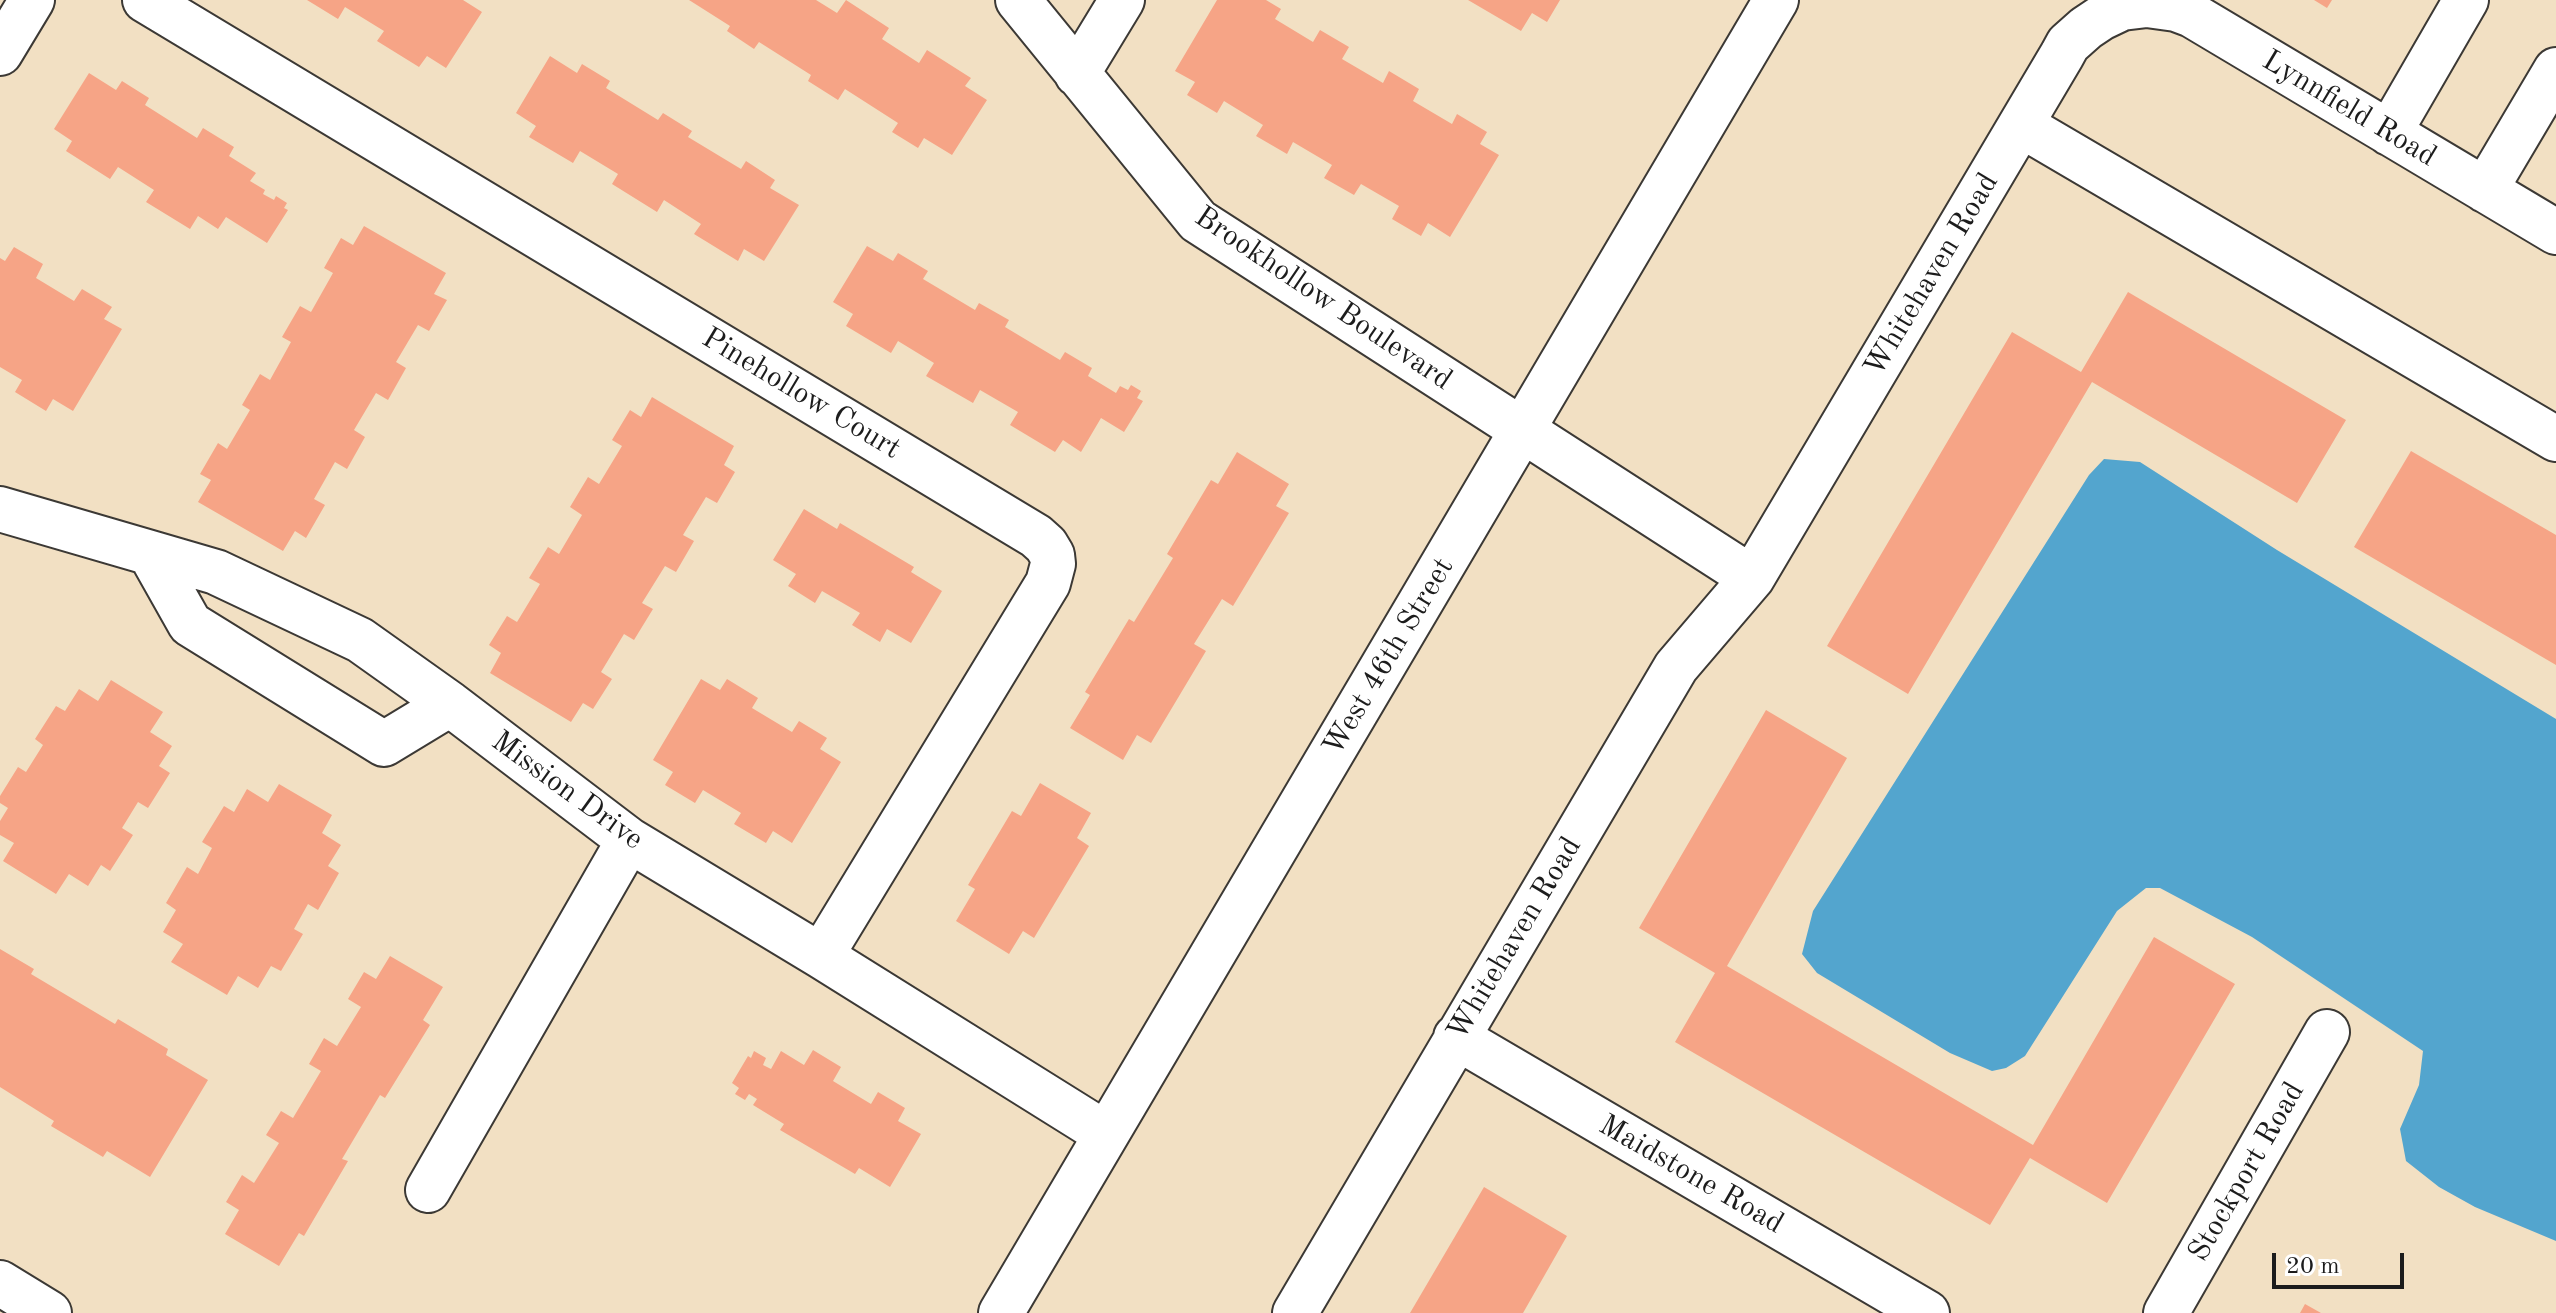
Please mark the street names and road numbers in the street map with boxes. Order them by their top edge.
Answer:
street label: Lynnfield Road [2255,43,2443,175]
street label: Whitehaven Road [1857,167,2007,383]
street label: Brookhollow Boulevard [1187,199,1459,399]
street label: Pinehollow Court [695,320,907,468]
street label: West 46th Street [1316,552,1462,762]
street label: Mission Drive [484,724,650,858]
street label: Whitehaven Road [1440,831,1590,1047]
street label: Stockport Road [2181,1076,2313,1268]
street label: Maidstone Road [1592,1108,1790,1242]

